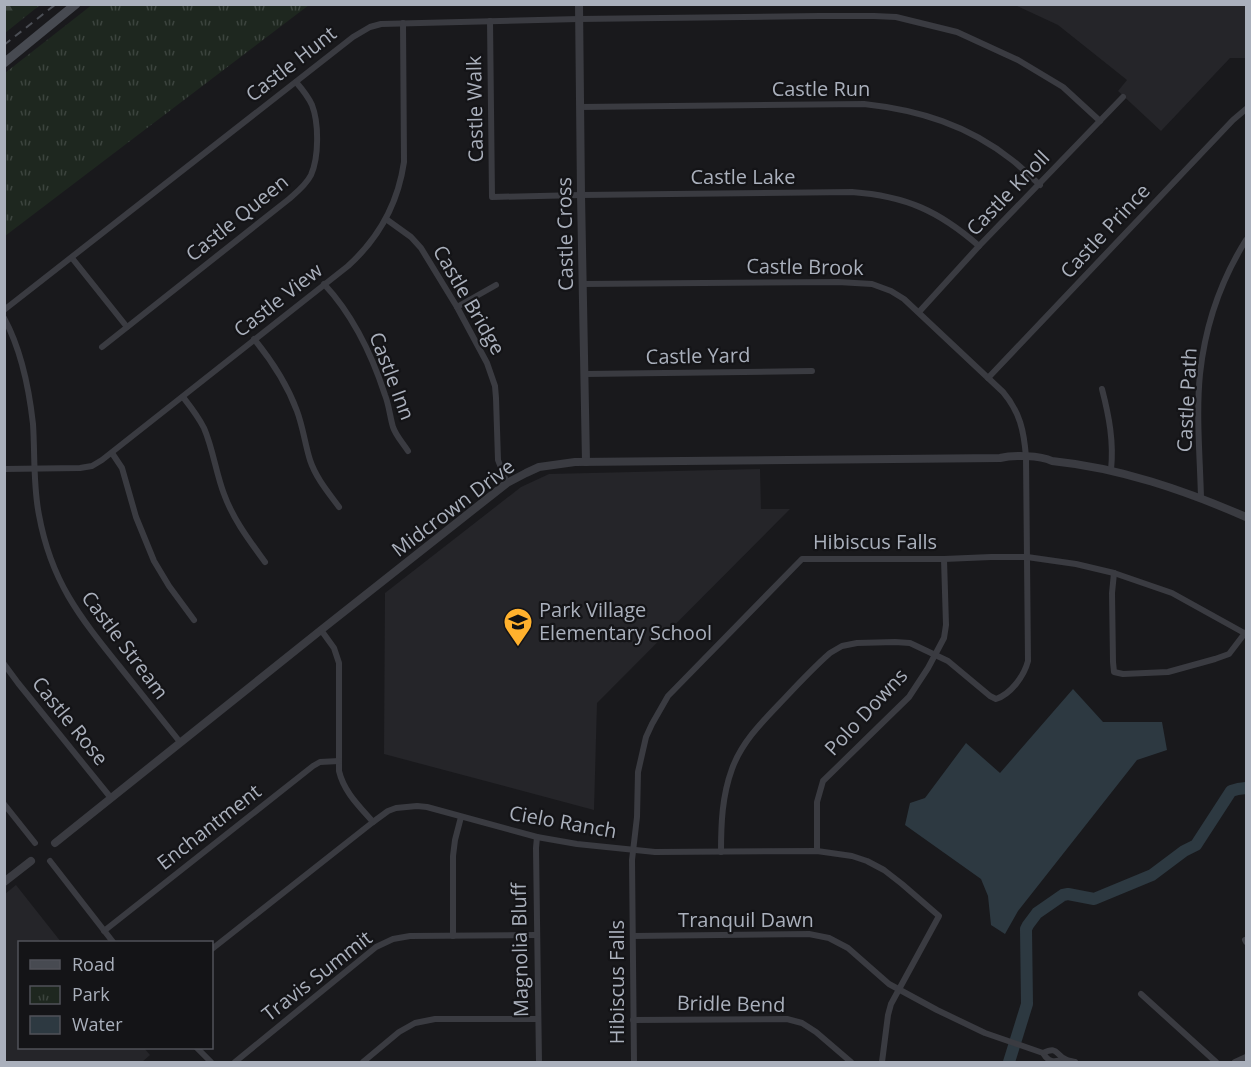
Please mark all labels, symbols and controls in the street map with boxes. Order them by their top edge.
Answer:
street label: Castle Hunt [240,20,342,108]
street label: Castle Walk [460,55,489,163]
street label: Castle Run [772,75,870,102]
street label: Castle Knoll [960,144,1055,241]
street label: Castle Lake [690,163,796,190]
street label: Castle Queen [180,168,294,267]
street label: Castle Cross [550,177,579,291]
street label: Castle Prince [1054,178,1155,284]
street label: Castle Bridge [427,240,512,359]
street label: Castle Brook [746,252,864,281]
street label: Castle View [228,256,328,343]
street label: Castle Inn [363,328,422,424]
street label: Castle Yard [645,341,751,370]
street label: Castle Path [1170,347,1203,453]
street label: Midcrown Drive [386,453,520,563]
street label: Hibiscus Falls [813,528,937,555]
street label: Castle Stream [76,585,175,704]
place label: Park Village Elementary School [539,596,712,646]
school or university icon: Park Village Elementary School [502,606,534,648]
street label: Polo Downs [818,662,913,761]
street label: Castle Rose [26,671,115,771]
street label: Enchantment [151,778,266,876]
street label: Cielo Ranch [507,799,619,844]
street label: Magnolia Bluff [505,881,534,1017]
street label: Tranquil Dawn [678,906,814,933]
street label: Hibiscus Falls [603,920,630,1044]
street label: Travis Summit [256,924,377,1027]
legend [18,941,213,1049]
text: Road [72,952,115,976]
text: Park [72,982,110,1006]
street label: Bridle Bend [677,989,785,1018]
text: Water [72,1012,123,1036]

